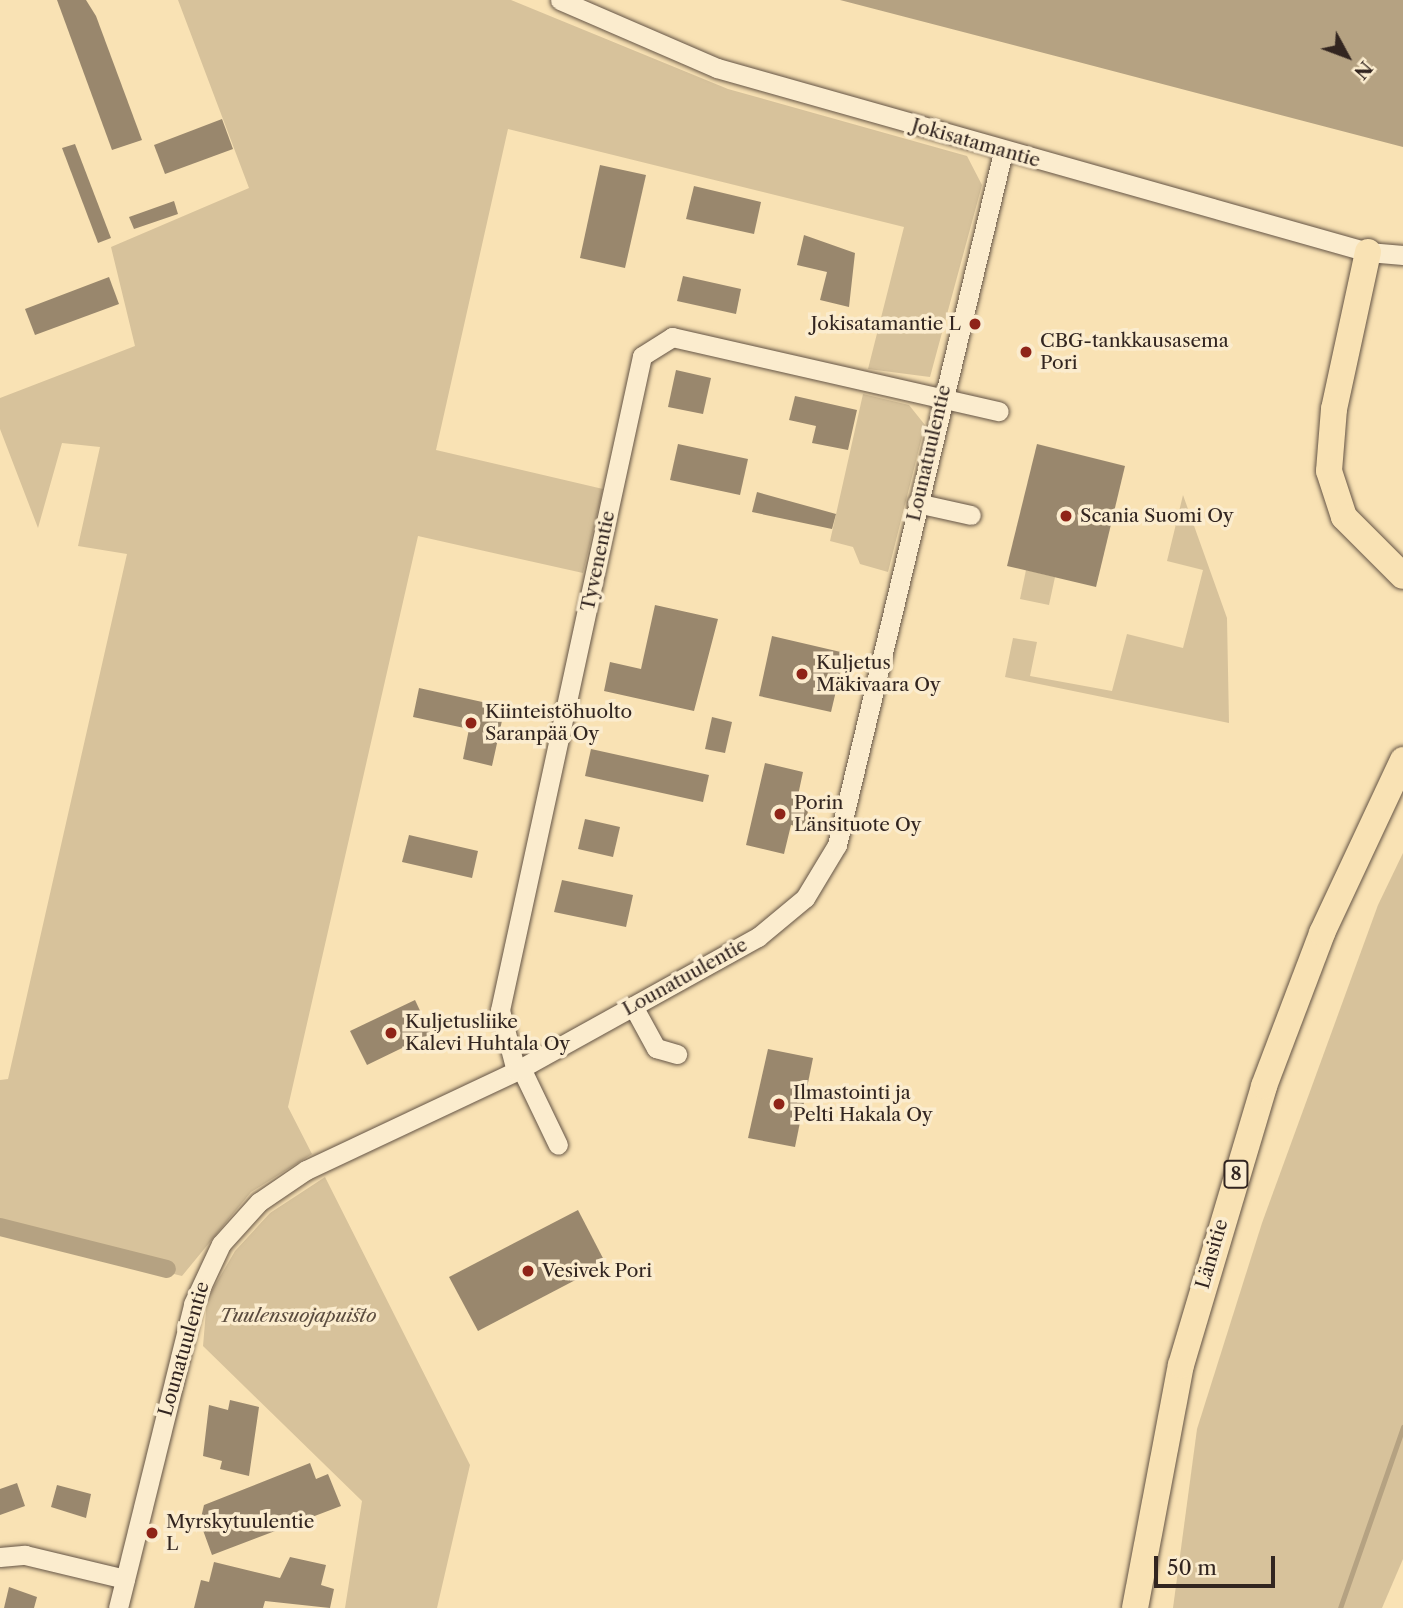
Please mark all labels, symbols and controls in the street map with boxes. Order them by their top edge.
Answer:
north arrow [1312,21,1382,91]
text: N [1349,56,1377,84]
street label: Jokisatamantie [909,114,1043,172]
place label: Jokisatamantie L [811,313,961,335]
marker: Jokisatamantie L [967,316,983,332]
place label: CBG-tankkausasema Pori [1040,330,1229,374]
marker: CBG-tankkausasema Pori [1018,344,1034,360]
street label: Lounatuulentie [902,383,956,523]
place label: Scania Suomi Oy [1080,505,1234,527]
marker: Scania Suomi Oy [1058,508,1074,524]
street label: Tyvenentie [576,509,620,613]
place label: Kuljetus Mäkivaara Oy [816,652,941,696]
marker: Kuljetus Mäkivaara Oy [794,666,810,682]
place label: Kiinteistöhuolto Saranpää Oy [485,701,632,745]
marker: Kiinteistöhuolto Saranpää Oy [463,715,479,731]
place label: Porin Länsituote Oy [794,792,921,836]
marker: Porin Länsituote Oy [772,806,788,822]
street label: Lounatuulentie [619,933,751,1021]
place label: Kuljetusliike Kalevi Huhtala Oy [405,1011,570,1055]
marker: Kuljetusliike Kalevi Huhtala Oy [383,1025,399,1041]
place label: Ilmastointi ja Pelti Hakala Oy [793,1082,933,1126]
marker: Ilmastointi ja Pelti Hakala Oy [771,1096,787,1112]
road number: 8 [1222,1160,1250,1189]
street label: Länsitie [1191,1216,1233,1292]
place label: Vesivek Pori [542,1260,652,1282]
marker: Vesivek Pori [520,1263,536,1279]
street label: Lounatuulentie [154,1279,214,1419]
park label: Tuulensuojapuisto [220,1305,376,1327]
place label: Myrskytuulentie L [166,1511,314,1555]
marker: Myrskytuulentie L [144,1525,160,1541]
scale bar [1158,1542,1279,1586]
text: 50 m [1167,1555,1217,1580]

